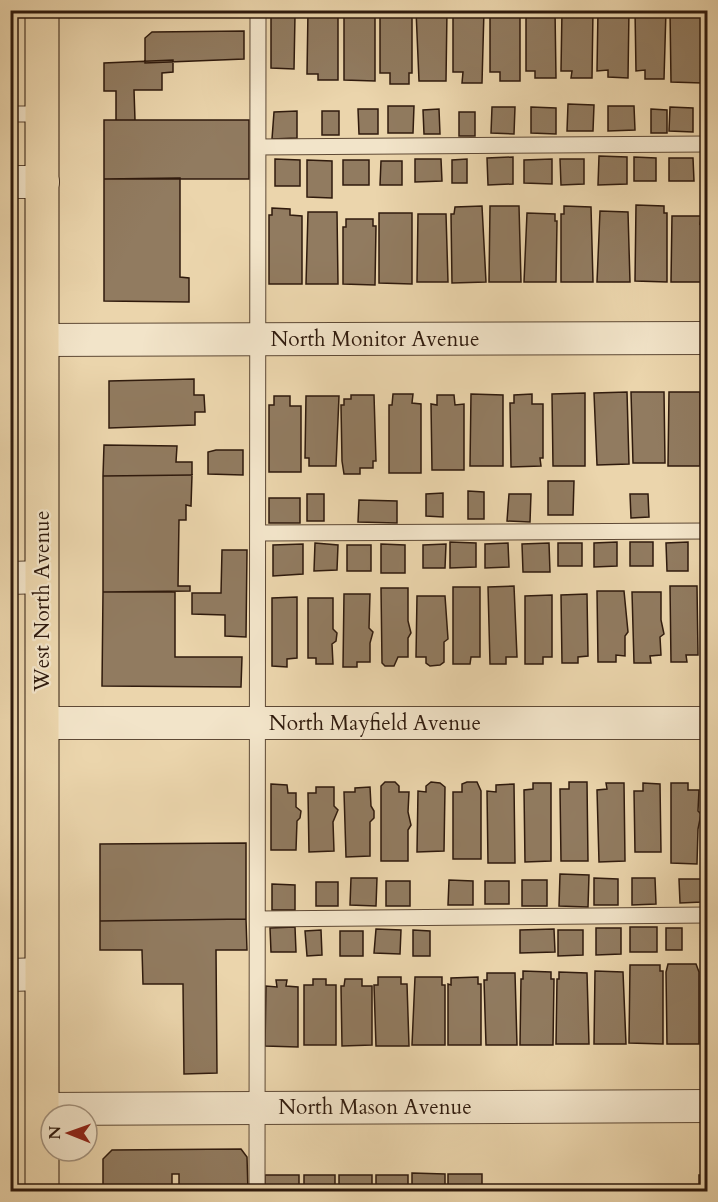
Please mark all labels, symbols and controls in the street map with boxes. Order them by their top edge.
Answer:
street label: North Monitor Avenue [270,325,480,354]
street label: West North Avenue [28,511,57,692]
street label: North Mayfield Avenue [269,709,481,738]
street label: North Mason Avenue [278,1093,472,1122]
north arrow [39,1103,99,1163]
text: N [44,1126,66,1140]

